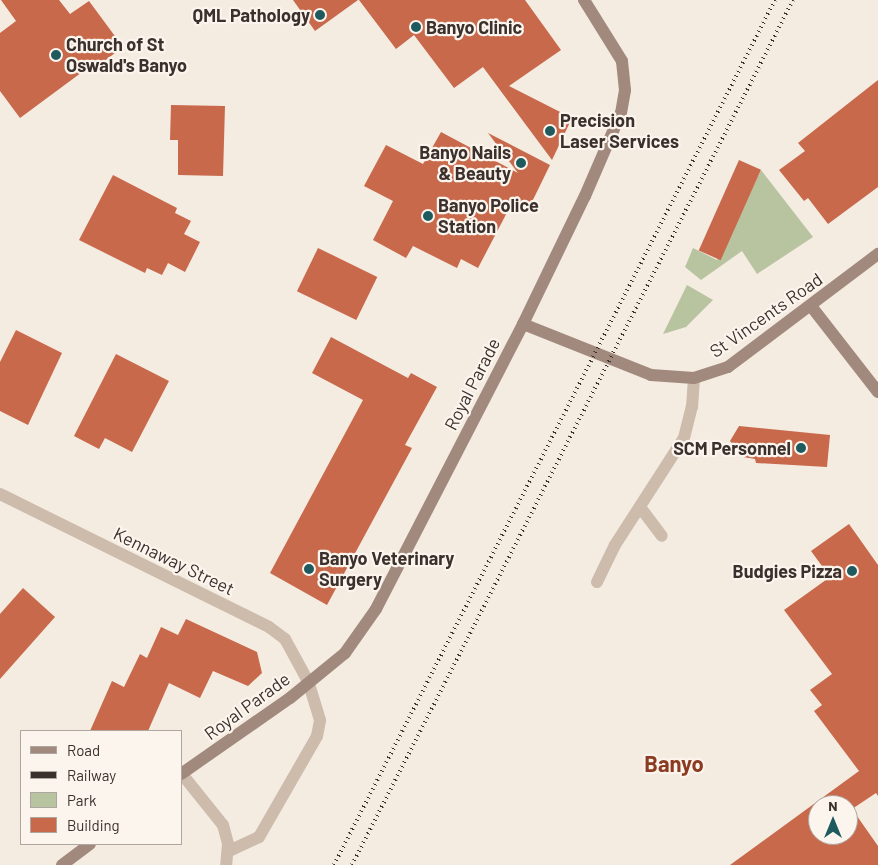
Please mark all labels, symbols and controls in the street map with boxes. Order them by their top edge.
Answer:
place label: QML Pathology [192,4,310,26]
marker: QML Pathology [314,9,326,21]
place label: Banyo Clinic [426,16,522,38]
marker: Banyo Clinic [410,21,422,33]
place label: Church of St Oswald's Banyo [66,34,187,76]
marker: Church of St Oswald's Banyo [50,49,62,61]
place label: Precision Laser Services [560,110,679,152]
marker: Precision Laser Services [544,125,556,137]
place label: Banyo Nails & Beauty [419,142,511,184]
marker: Banyo Nails & Beauty [515,157,527,169]
place label: Banyo Police Station [438,195,539,238]
marker: Banyo Police Station [422,210,434,222]
street label: St Vincents Road [705,268,827,362]
street label: Royal Parade [440,334,504,434]
place label: SCM Personnel [673,437,791,459]
marker: SCM Personnel [795,442,807,454]
street label: Kennaway Street [110,522,238,600]
place label: Banyo Veterinary Surgery [319,548,454,590]
place label: Budgies Pizza [733,560,842,582]
marker: Banyo Veterinary Surgery [303,563,315,575]
marker: Budgies Pizza [846,565,858,577]
street label: Royal Parade [200,668,294,744]
legend [20,730,182,845]
text: Road [67,741,100,759]
district label: Banyo [644,751,704,777]
text: Railway [67,766,116,784]
text: Park [67,791,96,809]
north arrow [808,795,858,845]
text: N [828,797,838,814]
text: Building [67,816,120,834]

